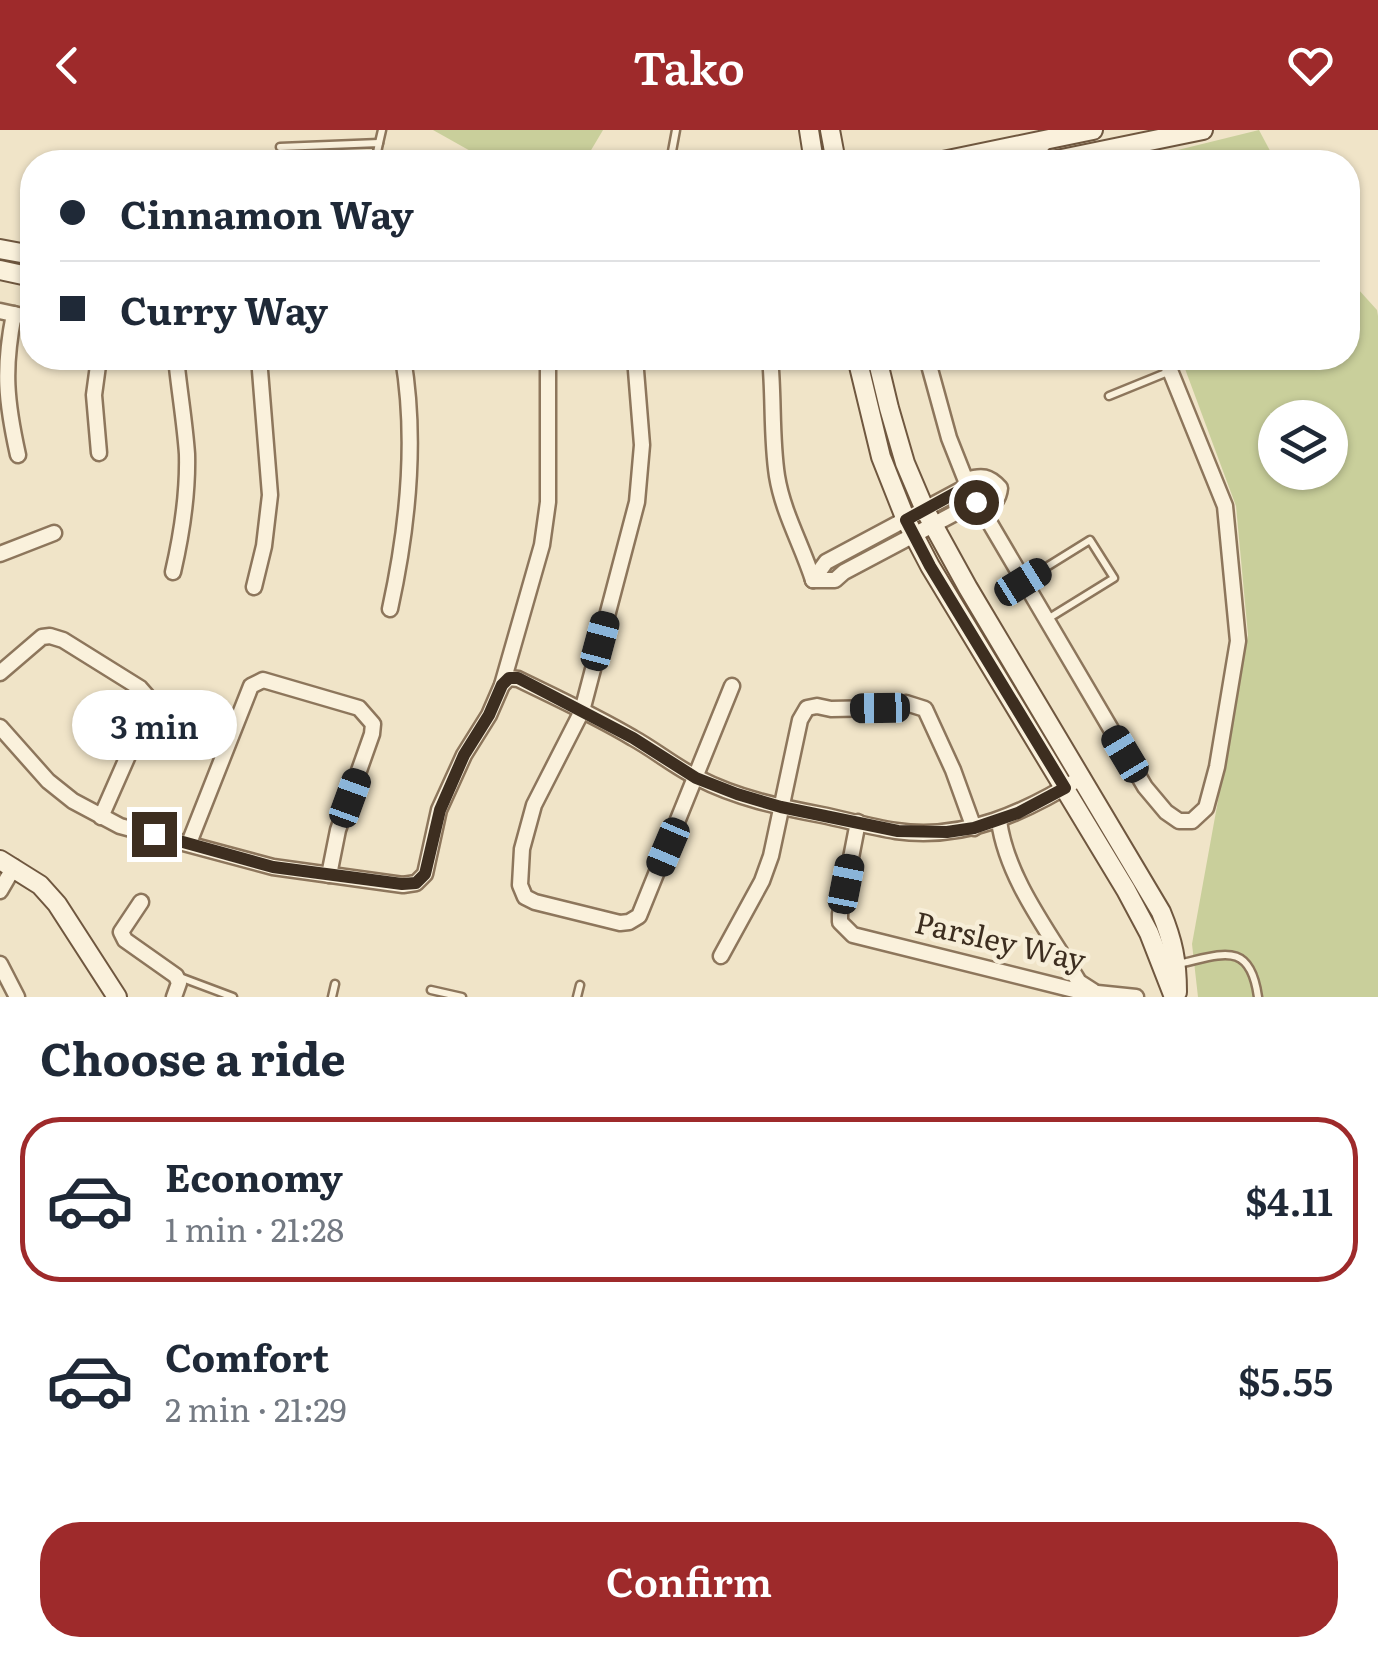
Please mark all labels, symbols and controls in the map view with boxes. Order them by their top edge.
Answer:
text: Tako [633,32,745,99]
icon: back [40,38,95,93]
icon: heart [1283,38,1338,93]
text: Cinnamon Way [120,184,414,241]
text: Curry Way [120,280,328,337]
map controls [1258,400,1348,490]
button: layers [1258,400,1348,490]
route start [954,480,999,525]
car [990,553,1056,611]
car [578,608,622,674]
callout: 3 min [72,689,236,759]
car [850,692,910,724]
text: 3 min [110,701,199,749]
car [1097,721,1153,787]
car [326,765,374,831]
route end [132,812,177,857]
car [642,814,694,880]
car [826,852,866,916]
street label: Parsley Way [911,898,1091,980]
text: Choose a ride [40,1023,346,1090]
text: Economy [165,1147,343,1204]
icon: car [45,1155,135,1245]
text: $4.11 [1245,1171,1333,1228]
text: 1 min · 21:28 [165,1204,344,1252]
text: Comfort [165,1327,329,1384]
icon: car [45,1335,135,1425]
text: $5.55 [1238,1351,1333,1408]
text: 2 min · 21:29 [165,1384,347,1432]
button: Confirm [40,1522,1338,1637]

